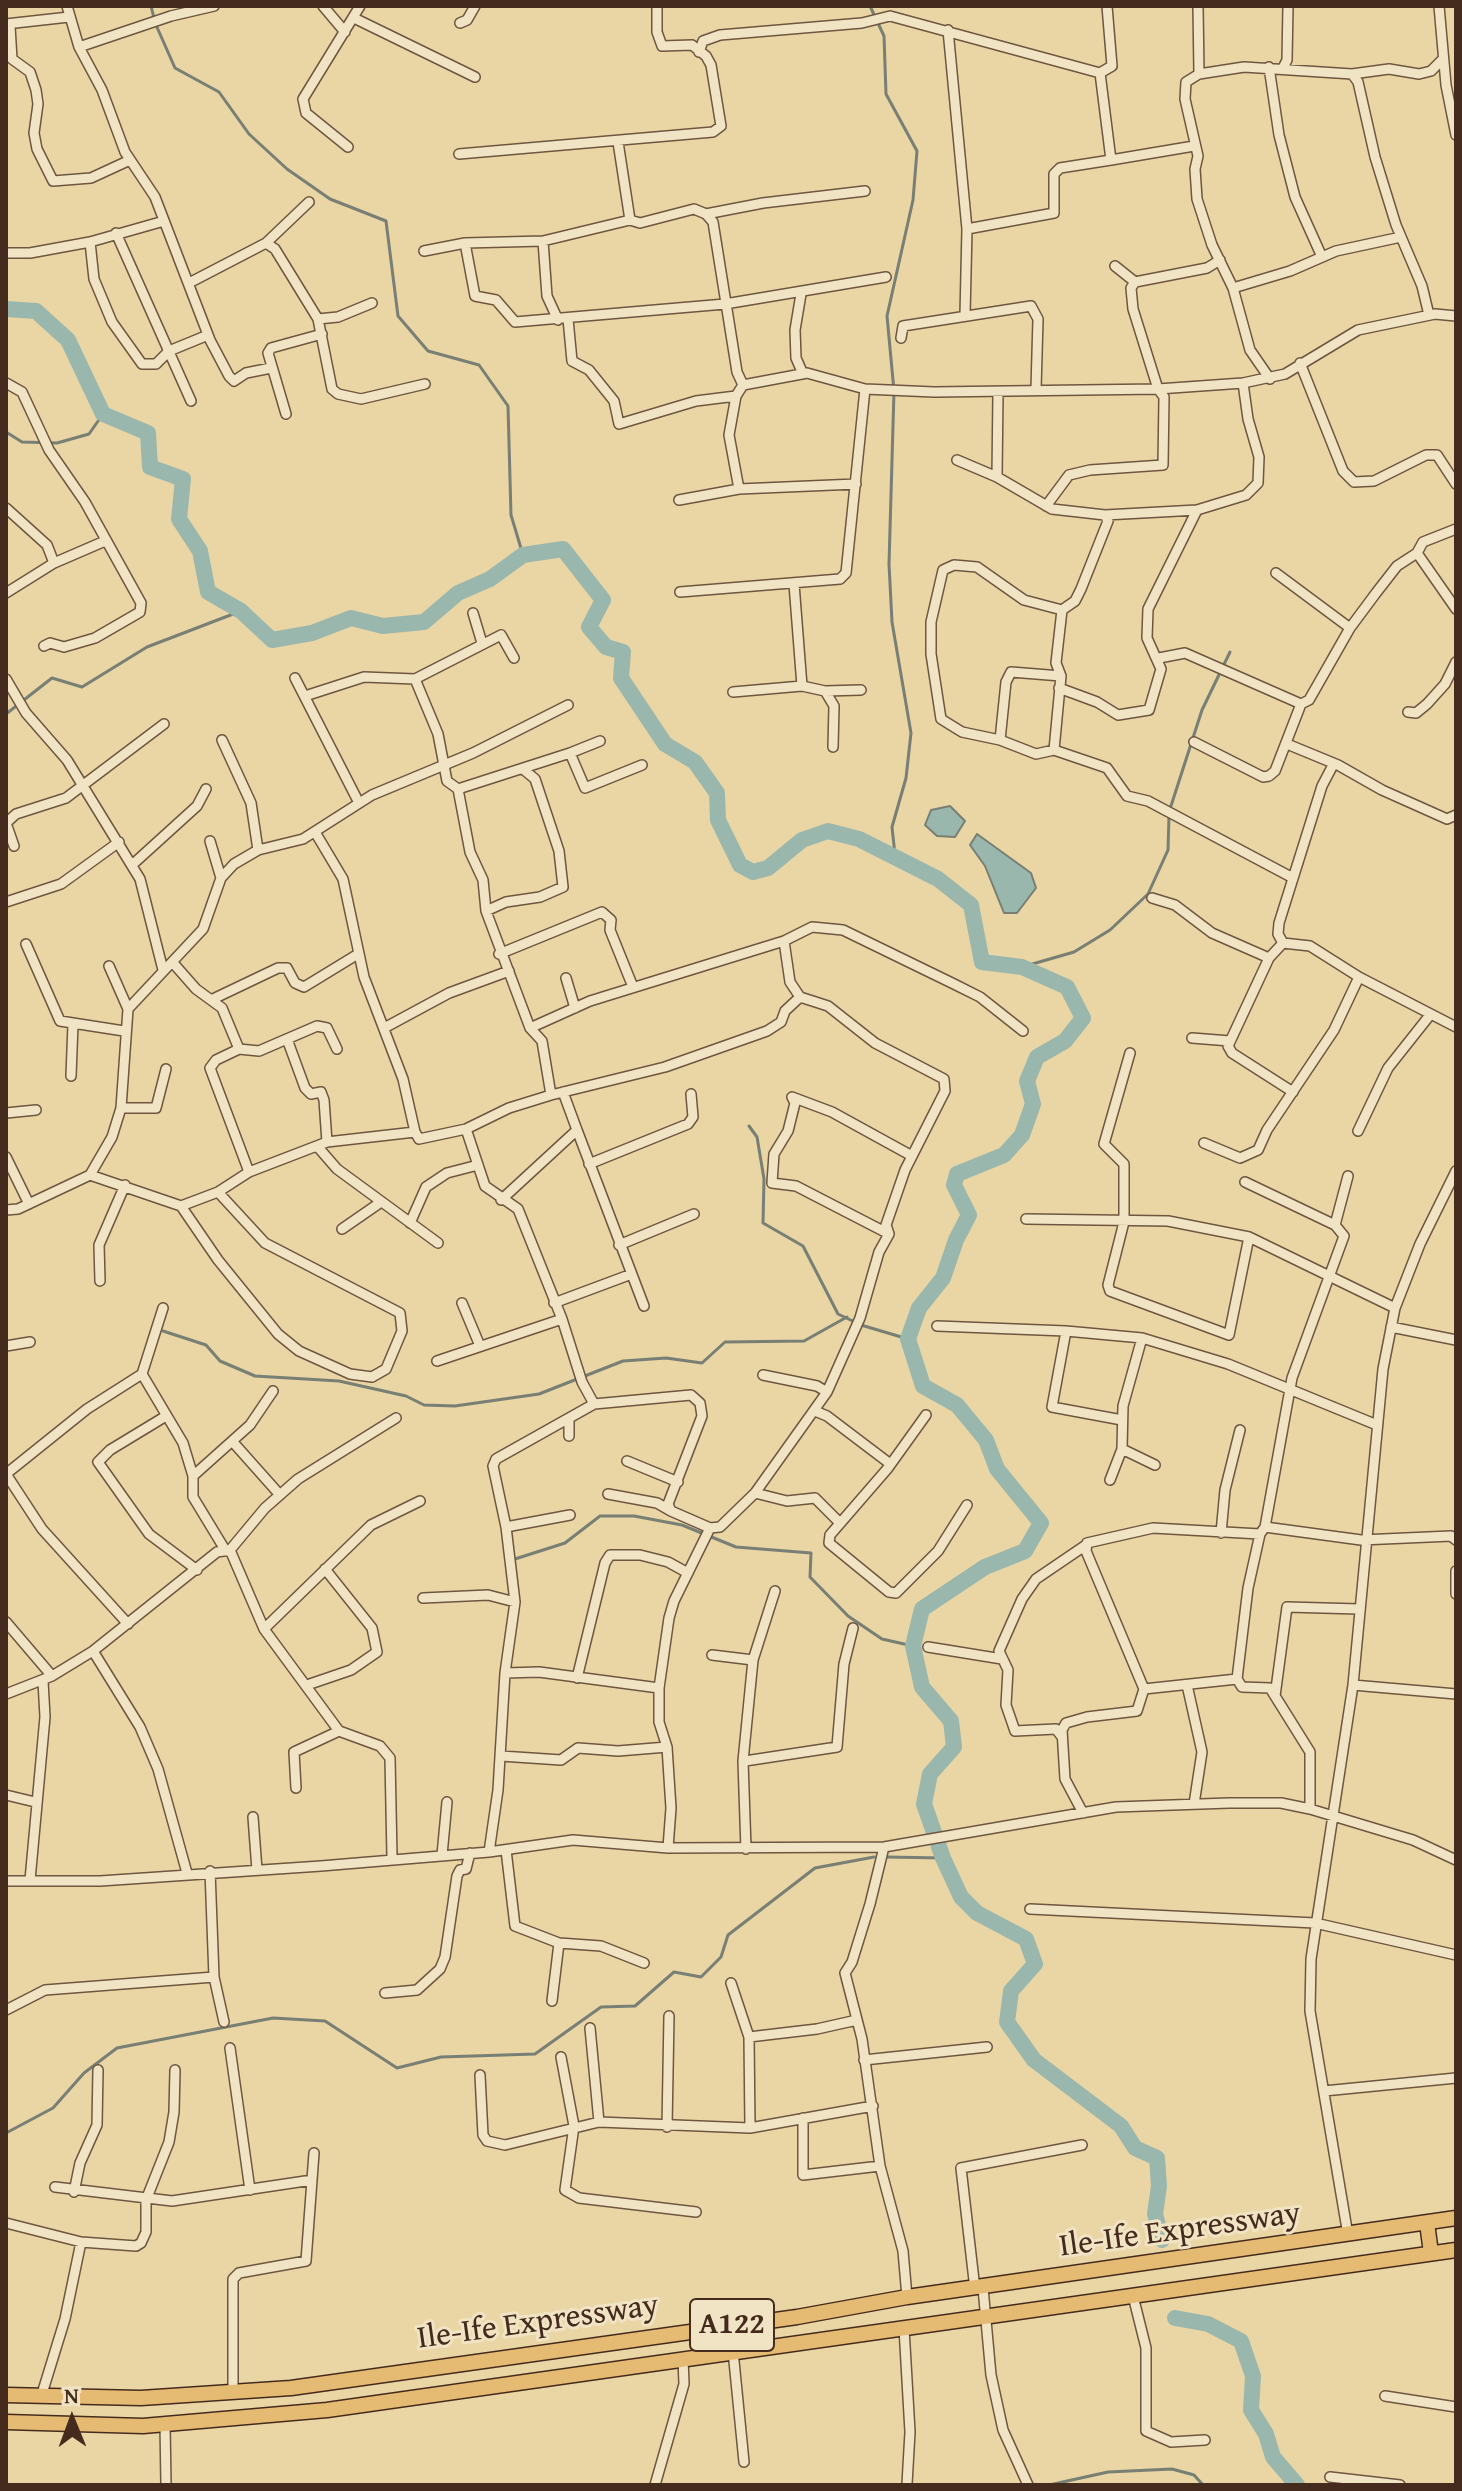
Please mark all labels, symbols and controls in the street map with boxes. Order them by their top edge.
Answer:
street label: Ile-Ife Expressway [1057,2195,1303,2267]
street label: Ile-Ife Expressway [415,2287,661,2359]
road number: A122 [690,2299,774,2351]
north arrow [32,2379,112,2459]
text: N [64,2379,79,2411]

